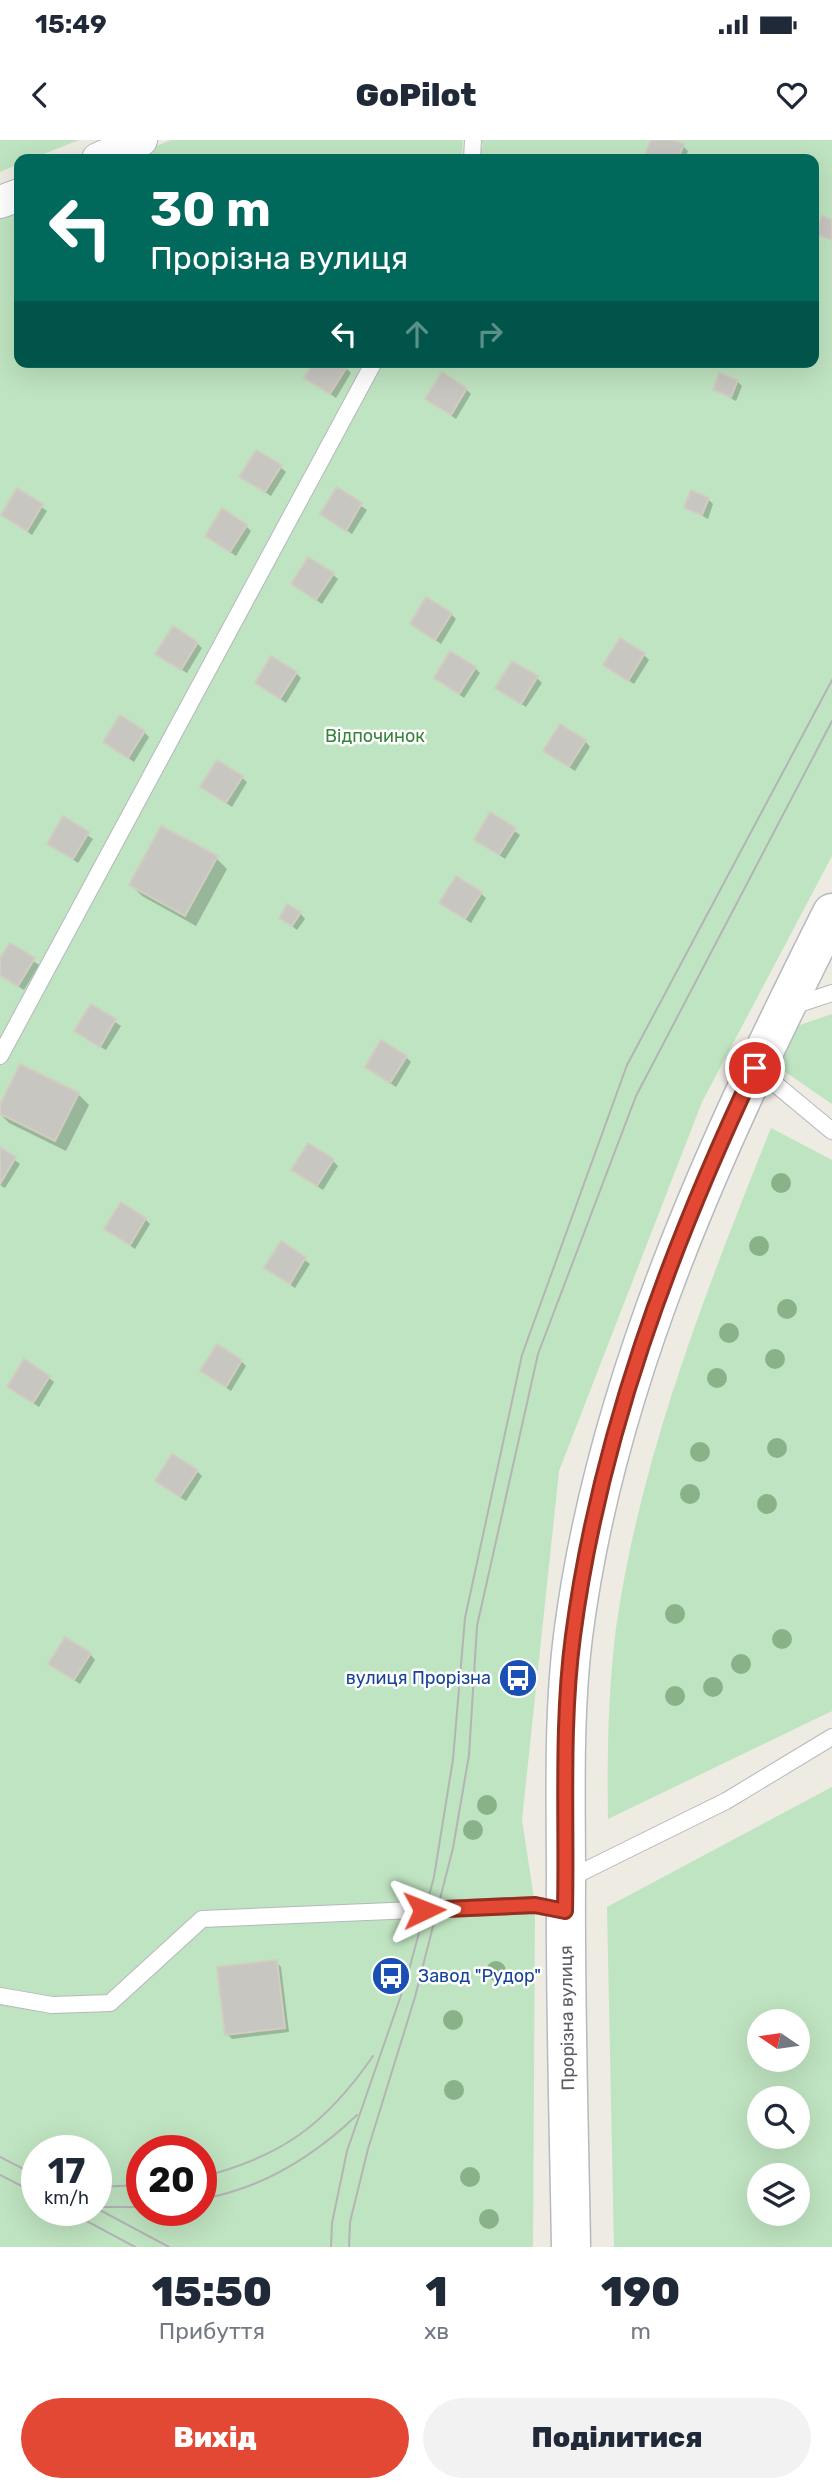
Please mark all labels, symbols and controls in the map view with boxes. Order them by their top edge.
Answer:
text: 15:49 [35,9,107,40]
icon: back [21,76,59,114]
text: GoPilot [355,76,477,114]
icon: heart [773,76,811,114]
text: 30 m [150,180,271,238]
icon: left [35,182,126,273]
text: Прорізна вулиця [150,239,408,277]
icon: left [325,315,363,353]
icon: ahead [398,315,436,353]
icon: right [471,315,509,353]
park label: Відпочинок [325,725,425,747]
pin [725,1038,785,1098]
icon: arrive [736,1049,774,1087]
bus stop icon: вулиця Прорізна [497,1657,539,1699]
place label: вулиця Прорізна [346,1667,491,1689]
position arrow [387,1873,461,1947]
street label: Прорізна вулиця [555,1945,579,2091]
bus stop icon: Завод "Рудор" [370,1955,412,1997]
place label: Завод "Рудор" [418,1965,541,1987]
north arrow [747,2009,810,2072]
map controls [747,2009,810,2226]
button: search [747,2086,810,2149]
speed limit sign: 20 [126,2135,217,2226]
text: 17 [48,2150,85,2192]
button: layers [747,2163,810,2226]
text: km/h [44,2187,89,2209]
text: 15:50 [152,2267,272,2317]
text: 1 [426,2267,448,2317]
text: 190 [601,2267,680,2317]
text: Прибуття [159,2317,265,2345]
text: хв [424,2317,449,2345]
text: m [630,2317,651,2345]
button: Вихід [21,2398,409,2478]
button: Поділитися [423,2398,811,2478]

